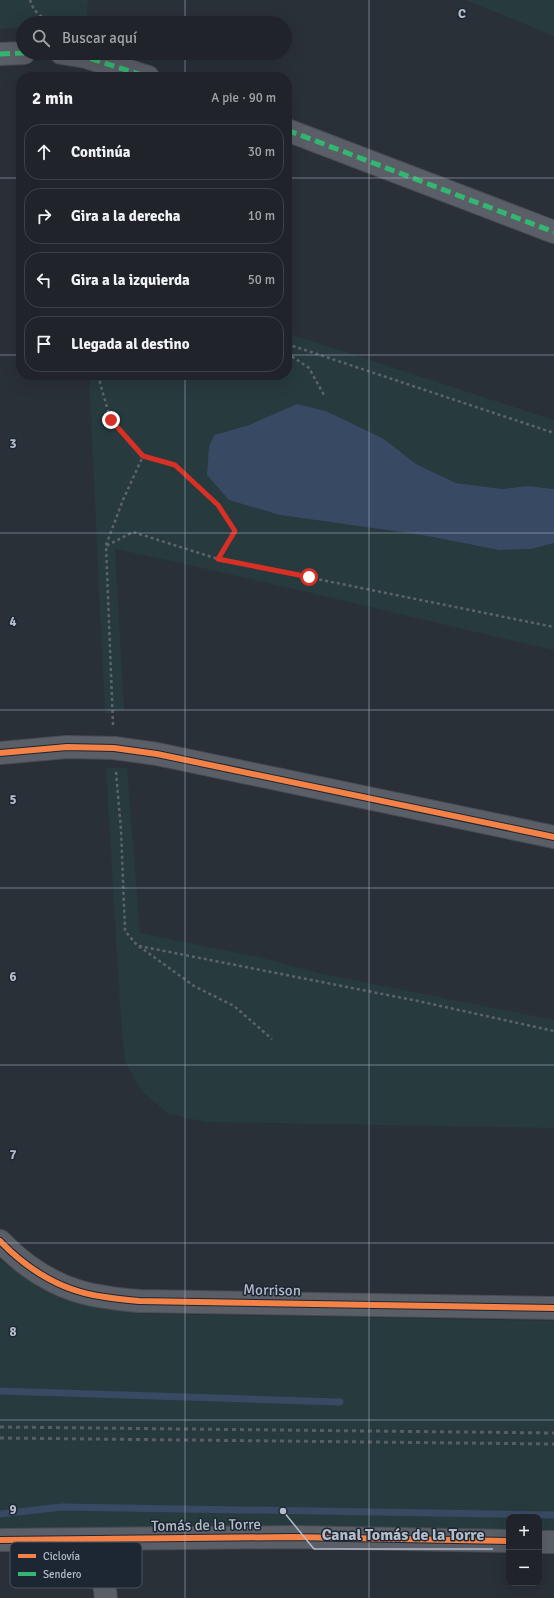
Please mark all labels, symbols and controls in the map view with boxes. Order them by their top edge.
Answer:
text: C [458,6,466,22]
search box [16,16,292,60]
icon: search [30,27,52,49]
text: Buscar aquí [62,29,137,47]
text: 2 min [32,88,73,109]
text: A pie · 90 m [211,90,276,106]
icon: ahead [33,141,55,163]
text: Continúa [71,143,130,161]
text: 30 m [248,144,275,160]
icon: right [33,205,55,227]
text: Gira a la derecha [71,207,181,225]
text: 10 m [248,208,275,224]
icon: left [33,269,55,291]
text: Gira a la izquierda [71,271,190,289]
text: 50 m [248,272,275,288]
icon: arrive [33,333,55,355]
text: Llegada al destino [71,335,190,353]
route end [102,411,120,429]
text: 3 [9,436,17,452]
route start [300,568,318,586]
text: 4 [9,614,17,630]
text: 5 [9,792,17,808]
text: 6 [9,969,17,985]
text: 7 [9,1147,17,1163]
street label: Morrison [243,1280,301,1300]
text: 8 [9,1324,17,1340]
text: 9 [9,1502,17,1518]
map controls [506,1514,542,1586]
button: + [506,1514,542,1550]
street label: Tomás de la Torre [151,1515,261,1535]
callout: Canal Tomás de la Torre [314,1521,493,1549]
text: Canal Tomás de la Torre [322,1525,484,1545]
legend [10,1542,142,1588]
text: Ciclovía [43,1550,81,1563]
button: − [506,1550,542,1586]
text: Sendero [43,1568,82,1581]

